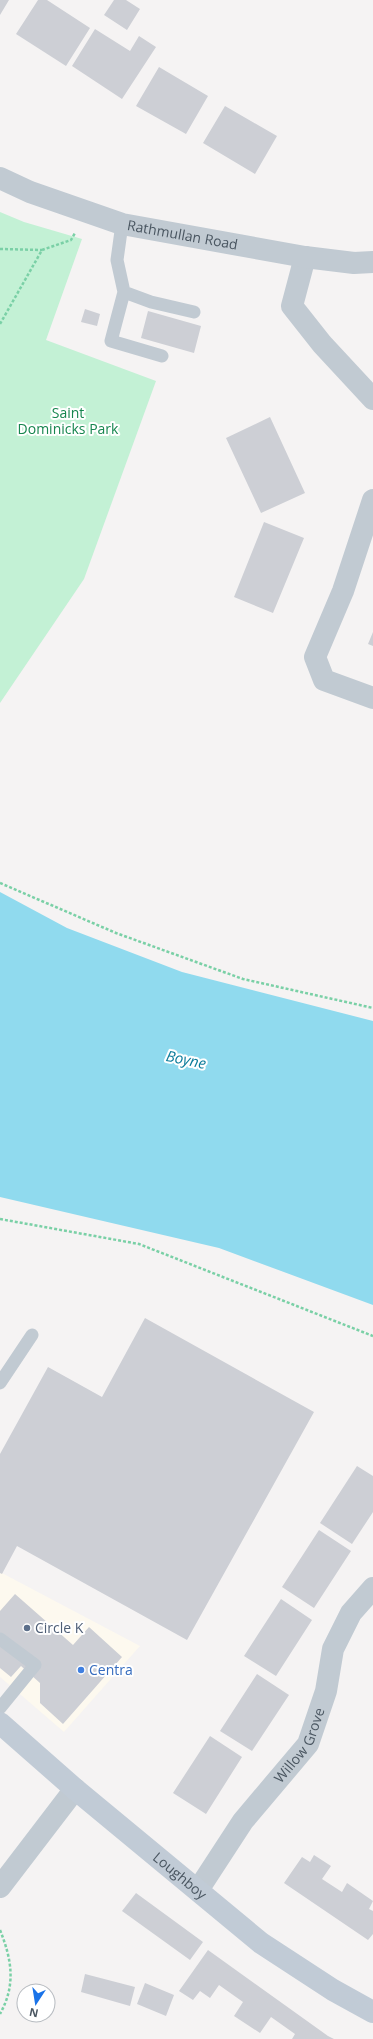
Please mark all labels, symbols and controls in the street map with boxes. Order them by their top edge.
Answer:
street label: Rathmullan Road [126,215,239,254]
park label: Saint Dominicks Park [18,403,119,438]
water label: Boyne [164,1045,209,1073]
place label: Circle K [35,1618,84,1637]
marker: Circle K [22,1623,32,1633]
place label: Centra [89,1660,133,1679]
marker: Centra [76,1665,86,1675]
street label: Willow Grove [269,1705,329,1786]
street label: Loughboy [149,1848,212,1904]
north arrow [16,1983,56,2023]
text: N [28,2005,40,2022]

